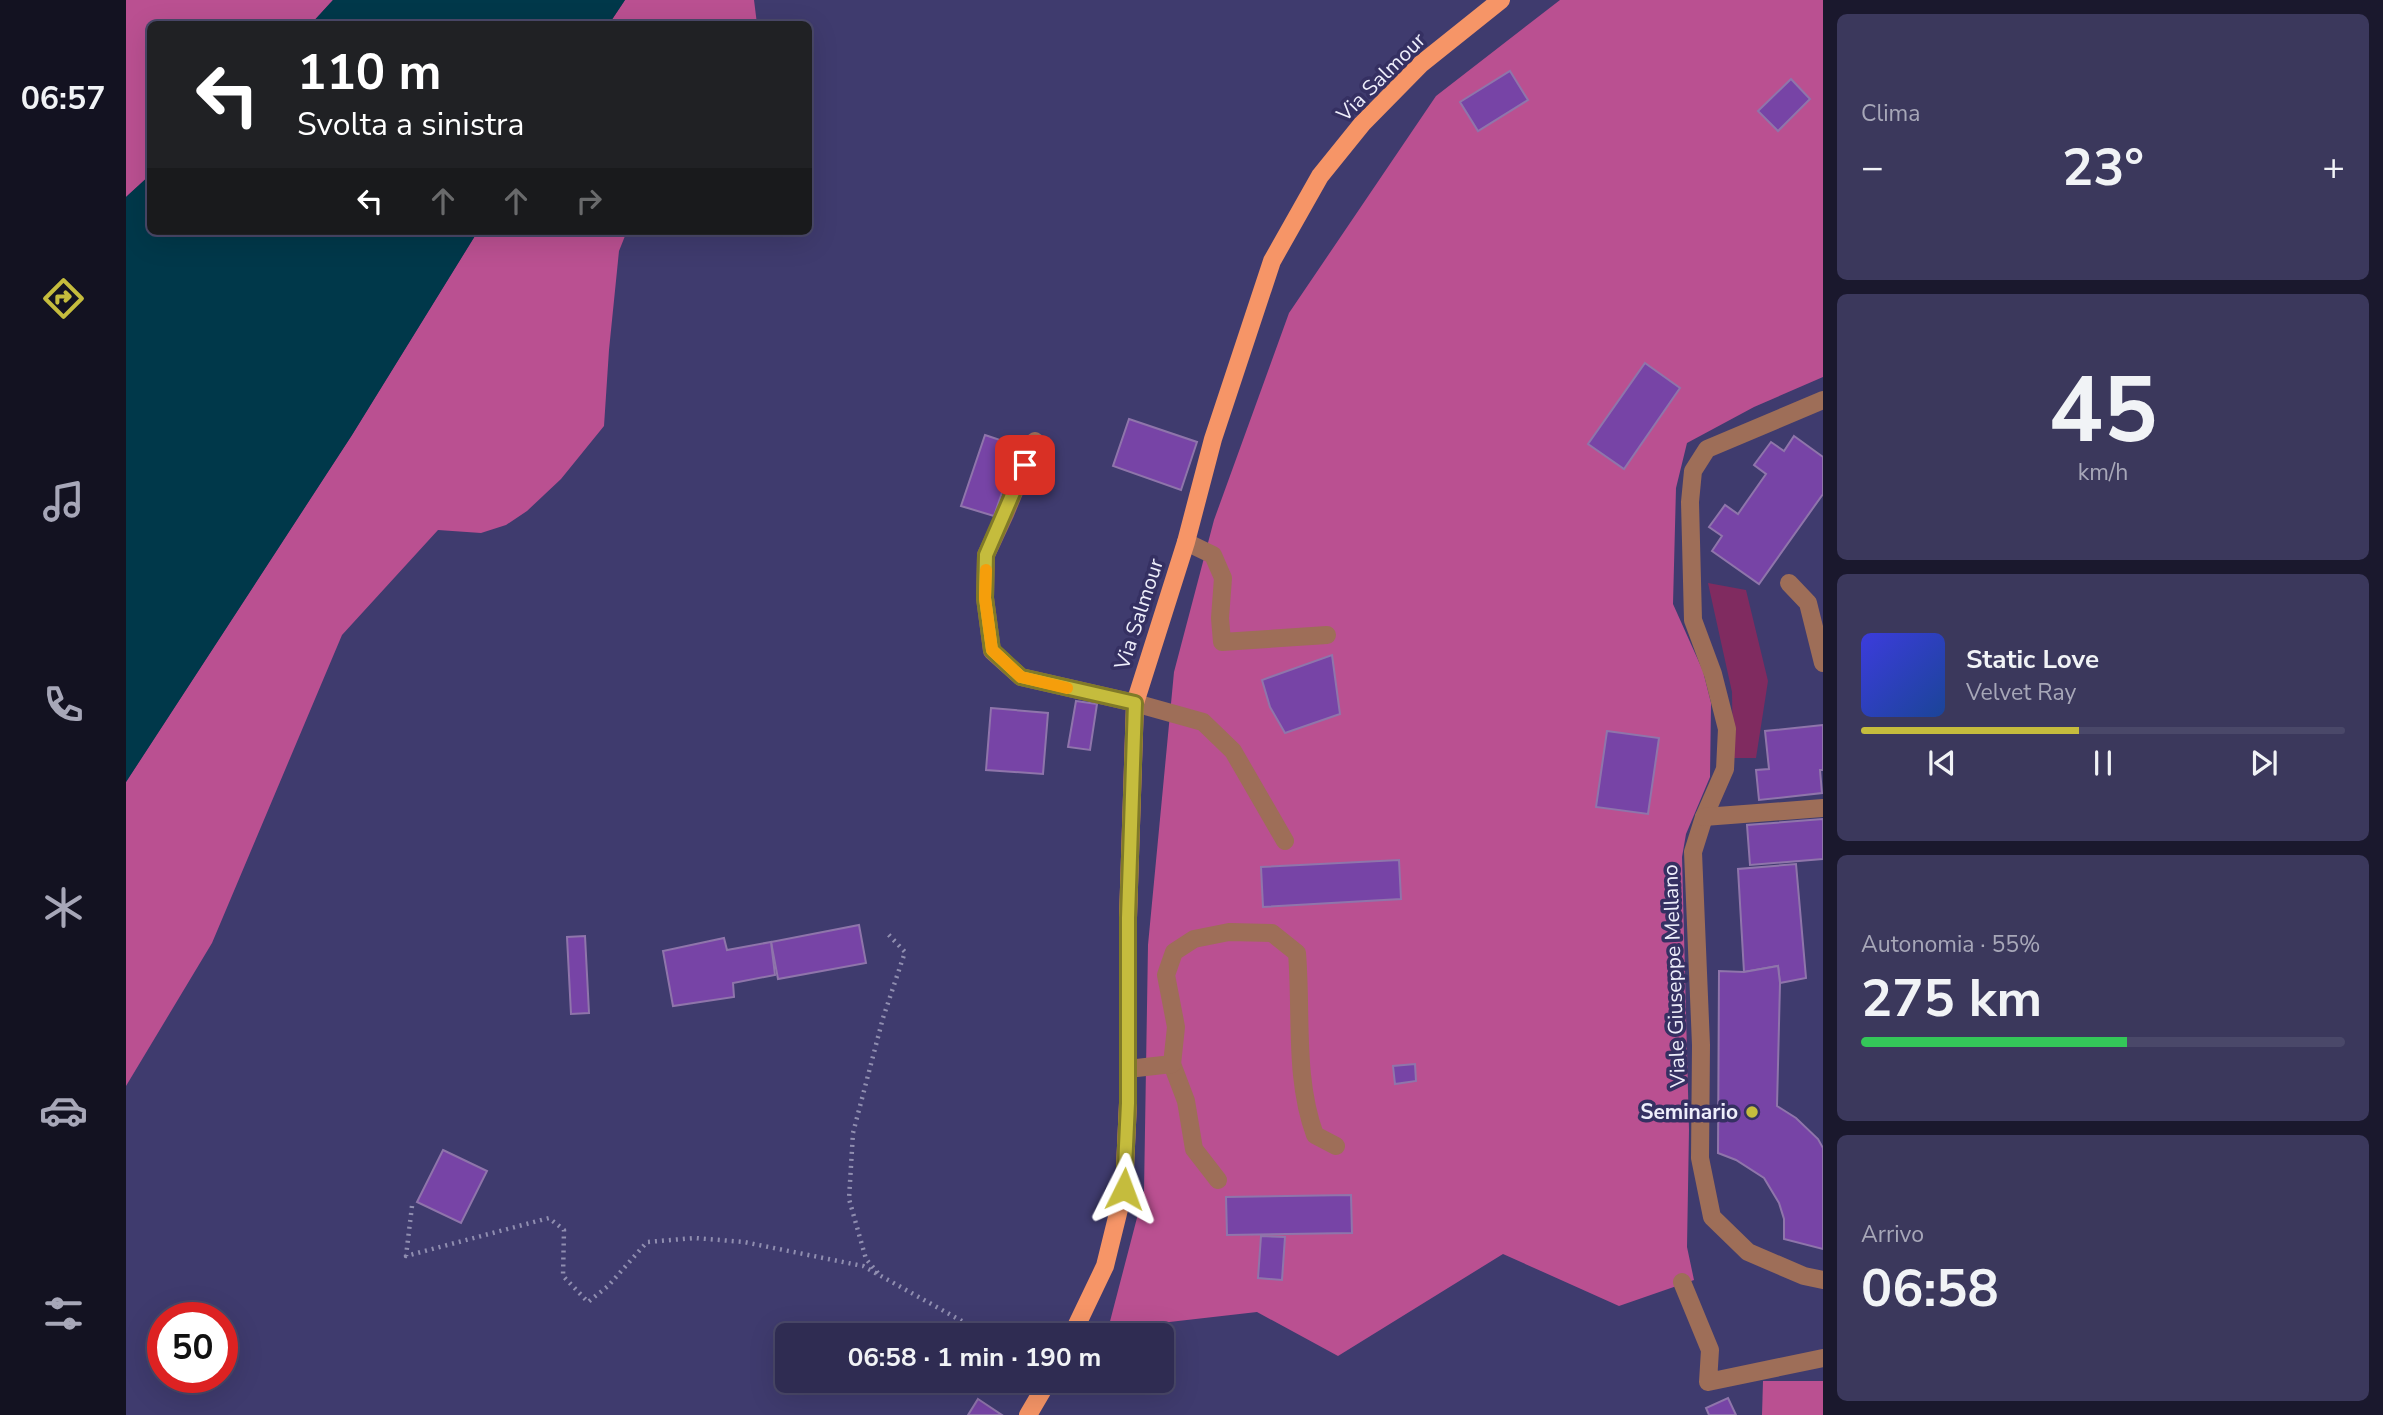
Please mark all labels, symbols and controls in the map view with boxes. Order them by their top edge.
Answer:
street label: Via Salmour [1330,26,1432,128]
text: 110 m [297,39,441,106]
icon: left [182,49,273,140]
text: 06:57 [21,77,105,120]
text: Clima [1861,98,1921,129]
text: Svolta a sinistra [297,103,524,146]
text: 23° [2062,132,2144,203]
text: − [1861,142,1884,193]
text: + [2322,142,2345,193]
icon: left [351,182,389,220]
icon: ahead [424,182,462,220]
icon: ahead [497,182,535,220]
icon: right [570,182,608,220]
icon: directions [39,274,88,323]
text: 45 [2048,349,2158,473]
pin [995,435,1055,495]
icon: arrive [1006,446,1044,484]
text: km/h [2078,457,2128,488]
icon: music [39,477,88,526]
street label: Via Salmour [1108,554,1170,674]
text: Static Love [1966,642,2099,677]
text: Velvet Ray [1966,677,2076,708]
icon: phone [39,680,88,729]
icon: previous [1923,744,1961,782]
icon: pause [2084,744,2122,782]
icon: next [2245,744,2283,782]
street label: Viale Giuseppe Mellano [1656,864,1692,1089]
icon: climate [39,883,88,932]
text: Autonomia · 55% [1861,929,2041,960]
text: 275 km [1861,963,2042,1034]
icon: car [39,1086,88,1135]
place label: Seminario [1640,1098,1738,1126]
marker: Seminario [1744,1104,1760,1120]
position arrow [1087,1152,1161,1226]
text: Arrivo [1861,1219,1924,1250]
text: 06:58 [1861,1253,1999,1324]
icon: filters [39,1289,88,1338]
speed limit sign: 50 [147,1302,238,1393]
text: 06:58 · 1 min · 190 m [848,1340,1101,1375]

